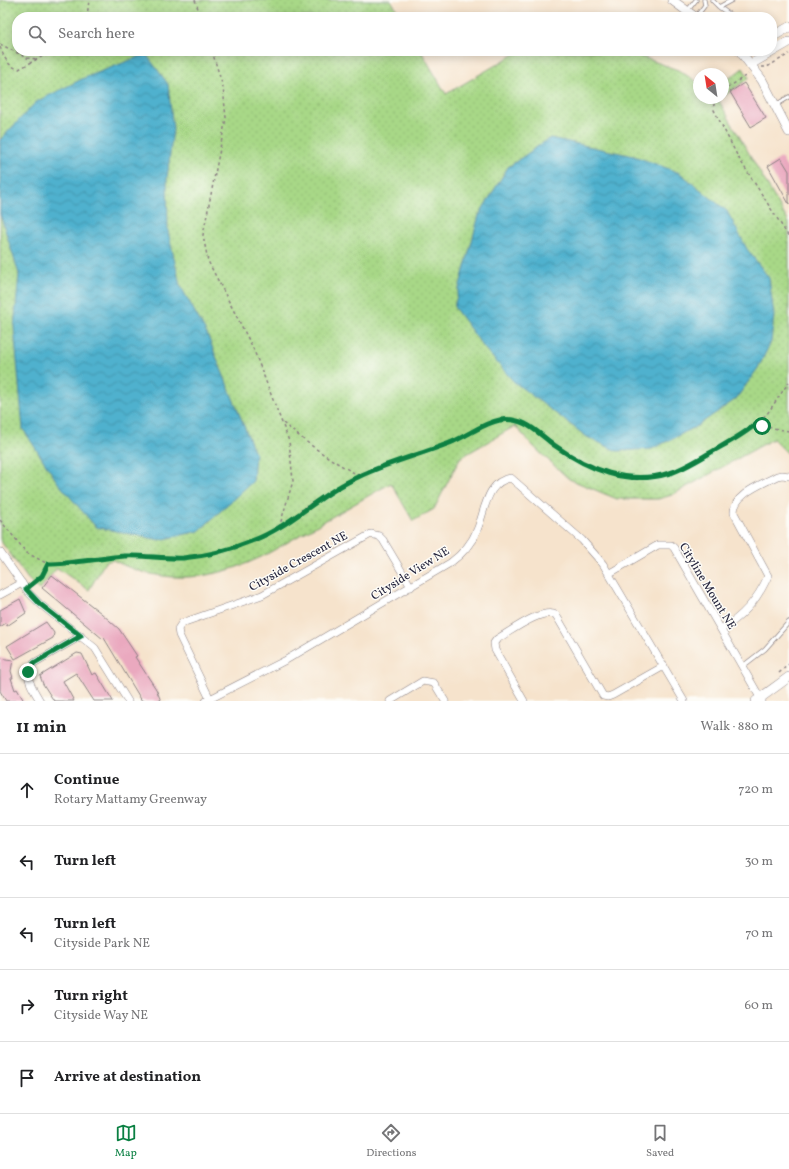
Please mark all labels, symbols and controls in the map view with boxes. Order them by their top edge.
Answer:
search box [12,12,777,56]
icon: search [26,23,48,45]
text: Search here [58,24,135,45]
north arrow [693,68,729,104]
route start [753,417,771,435]
street label: Cityside Crescent NE [246,528,351,596]
street label: Cityline Mount NE [675,540,739,633]
street label: Cityside View NE [368,543,453,604]
route end [19,663,37,681]
text: 11 min [16,716,67,739]
text: Walk · 880 m [701,718,773,736]
text: Continue [54,770,119,791]
icon: ahead [16,779,38,801]
text: 720 m [738,781,773,799]
text: Rotary Mattamy Greenway [54,791,207,809]
icon: left [16,851,38,873]
text: Turn left [54,851,116,872]
text: 30 m [745,853,773,871]
text: Turn left [54,914,116,935]
icon: left [16,923,38,945]
text: 70 m [745,925,773,943]
text: Cityside Park NE [54,935,150,953]
text: Turn right [54,986,128,1007]
icon: right [16,995,38,1017]
text: 60 m [745,997,773,1015]
text: Cityside Way NE [54,1007,148,1025]
icon: arrive [16,1067,38,1089]
text: Arrive at destination [54,1067,201,1088]
tab: Map [115,1122,137,1161]
tab: Directions [366,1122,417,1161]
tab: Saved [646,1122,674,1161]

